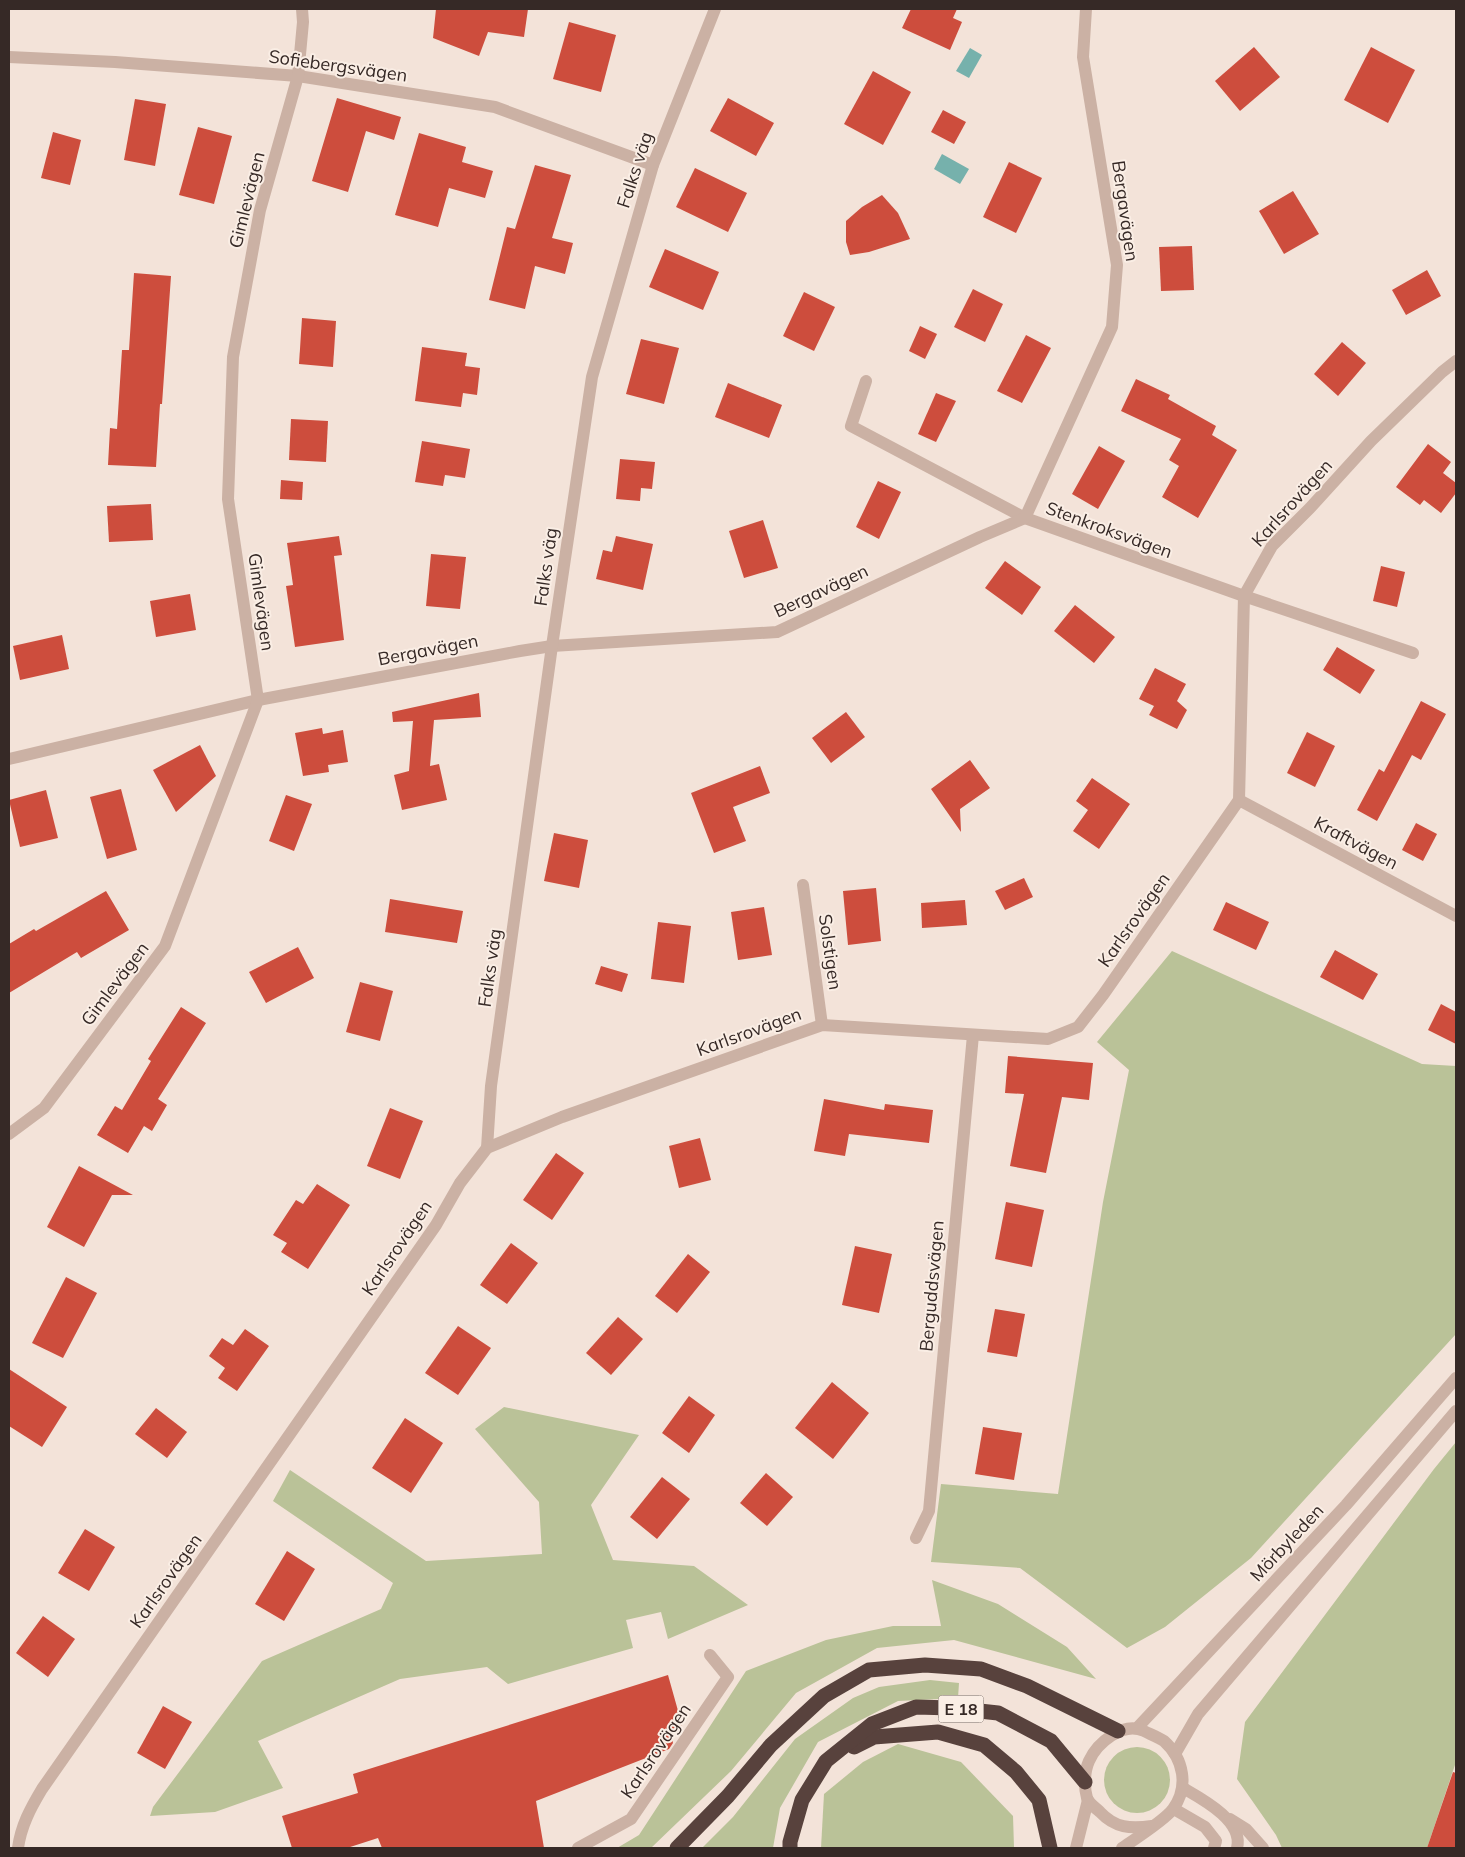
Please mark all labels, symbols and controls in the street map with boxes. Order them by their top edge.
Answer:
street label: Sofiebergsvägen [267,44,409,87]
street label: Falks väg [611,129,658,211]
street label: Gimlevägen [223,149,270,251]
street label: Bergavägen [1107,159,1144,263]
street label: Karlsrovägen [1246,454,1337,551]
street label: Stenkroksvägen [1043,496,1176,563]
street label: Falks väg [529,526,562,608]
street label: Gimlevägen [243,551,280,652]
street label: Bergavägen [770,559,872,622]
street label: Bergavägen [376,629,480,670]
street label: Kraftvägen [1310,811,1402,874]
street label: Karlsrovägen [1093,868,1175,971]
street label: Solstigen [814,912,847,991]
street label: Falks väg [473,927,506,1009]
street label: Gimlevägen [76,937,154,1030]
street label: Karlsrovägen [693,1002,804,1061]
street label: Karlsrovägen [356,1196,437,1300]
street label: Berguddsvägen [914,1219,949,1353]
street label: Mörbyleden [1245,1499,1328,1586]
street label: Karlsrovägen [125,1529,207,1632]
road number: E 18 [938,1696,984,1722]
street label: Karlsrovägen [615,1699,696,1803]

